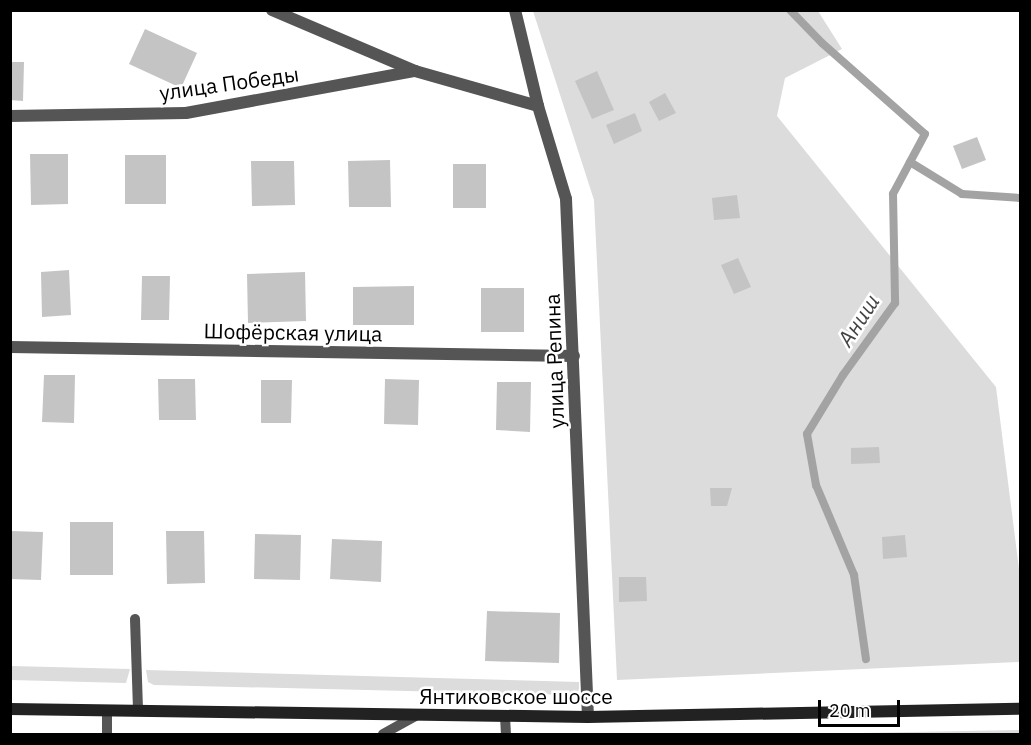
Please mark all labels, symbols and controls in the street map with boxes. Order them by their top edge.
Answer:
street label: улица Победы [158,61,300,105]
water label: Аниш [832,289,884,351]
street label: улица Репина [539,293,569,429]
street label: Шофёрская улица [203,318,383,346]
street label: Янтиковское шоссе [419,683,613,709]
scale bar [821,688,904,726]
text: 20 m [829,699,871,722]

